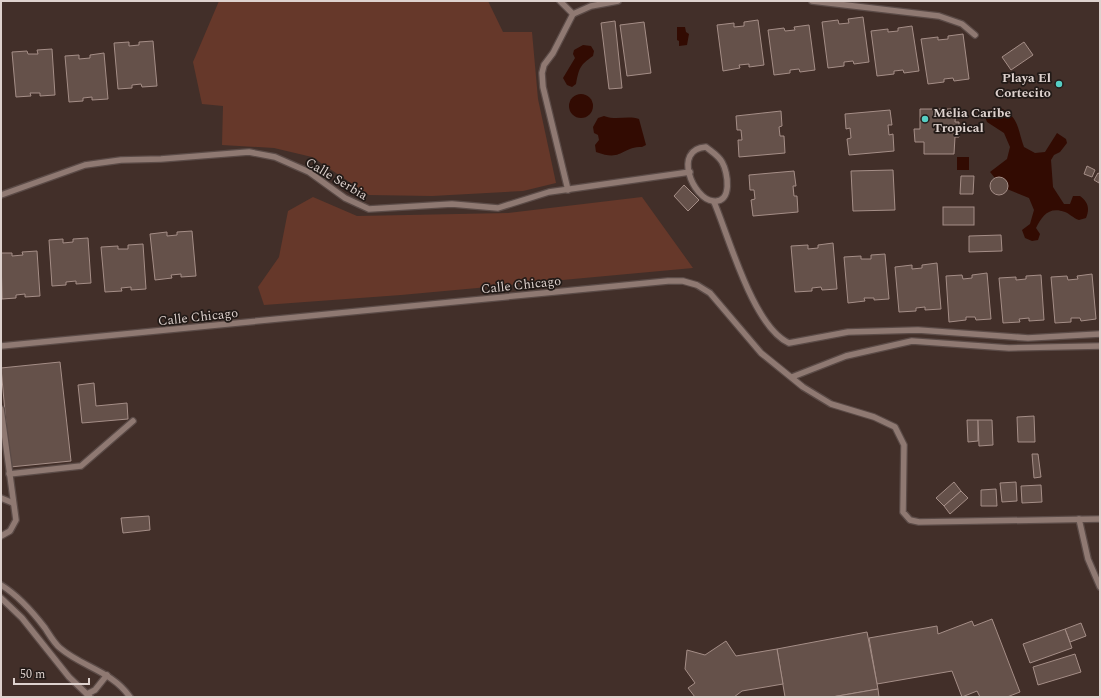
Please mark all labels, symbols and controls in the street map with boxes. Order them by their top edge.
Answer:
place label: Playa El Cortecito [995,68,1051,103]
marker: Playa El Cortecito [1054,79,1064,89]
place label: Melia Caribe Tropical [933,103,1011,138]
marker: Melia Caribe Tropical [920,114,930,124]
street label: Calle Serbia [302,152,372,206]
street label: Calle Chicago [480,271,562,299]
street label: Calle Chicago [157,303,239,331]
scale bar [14,660,89,686]
text: 50 m [20,665,45,684]

